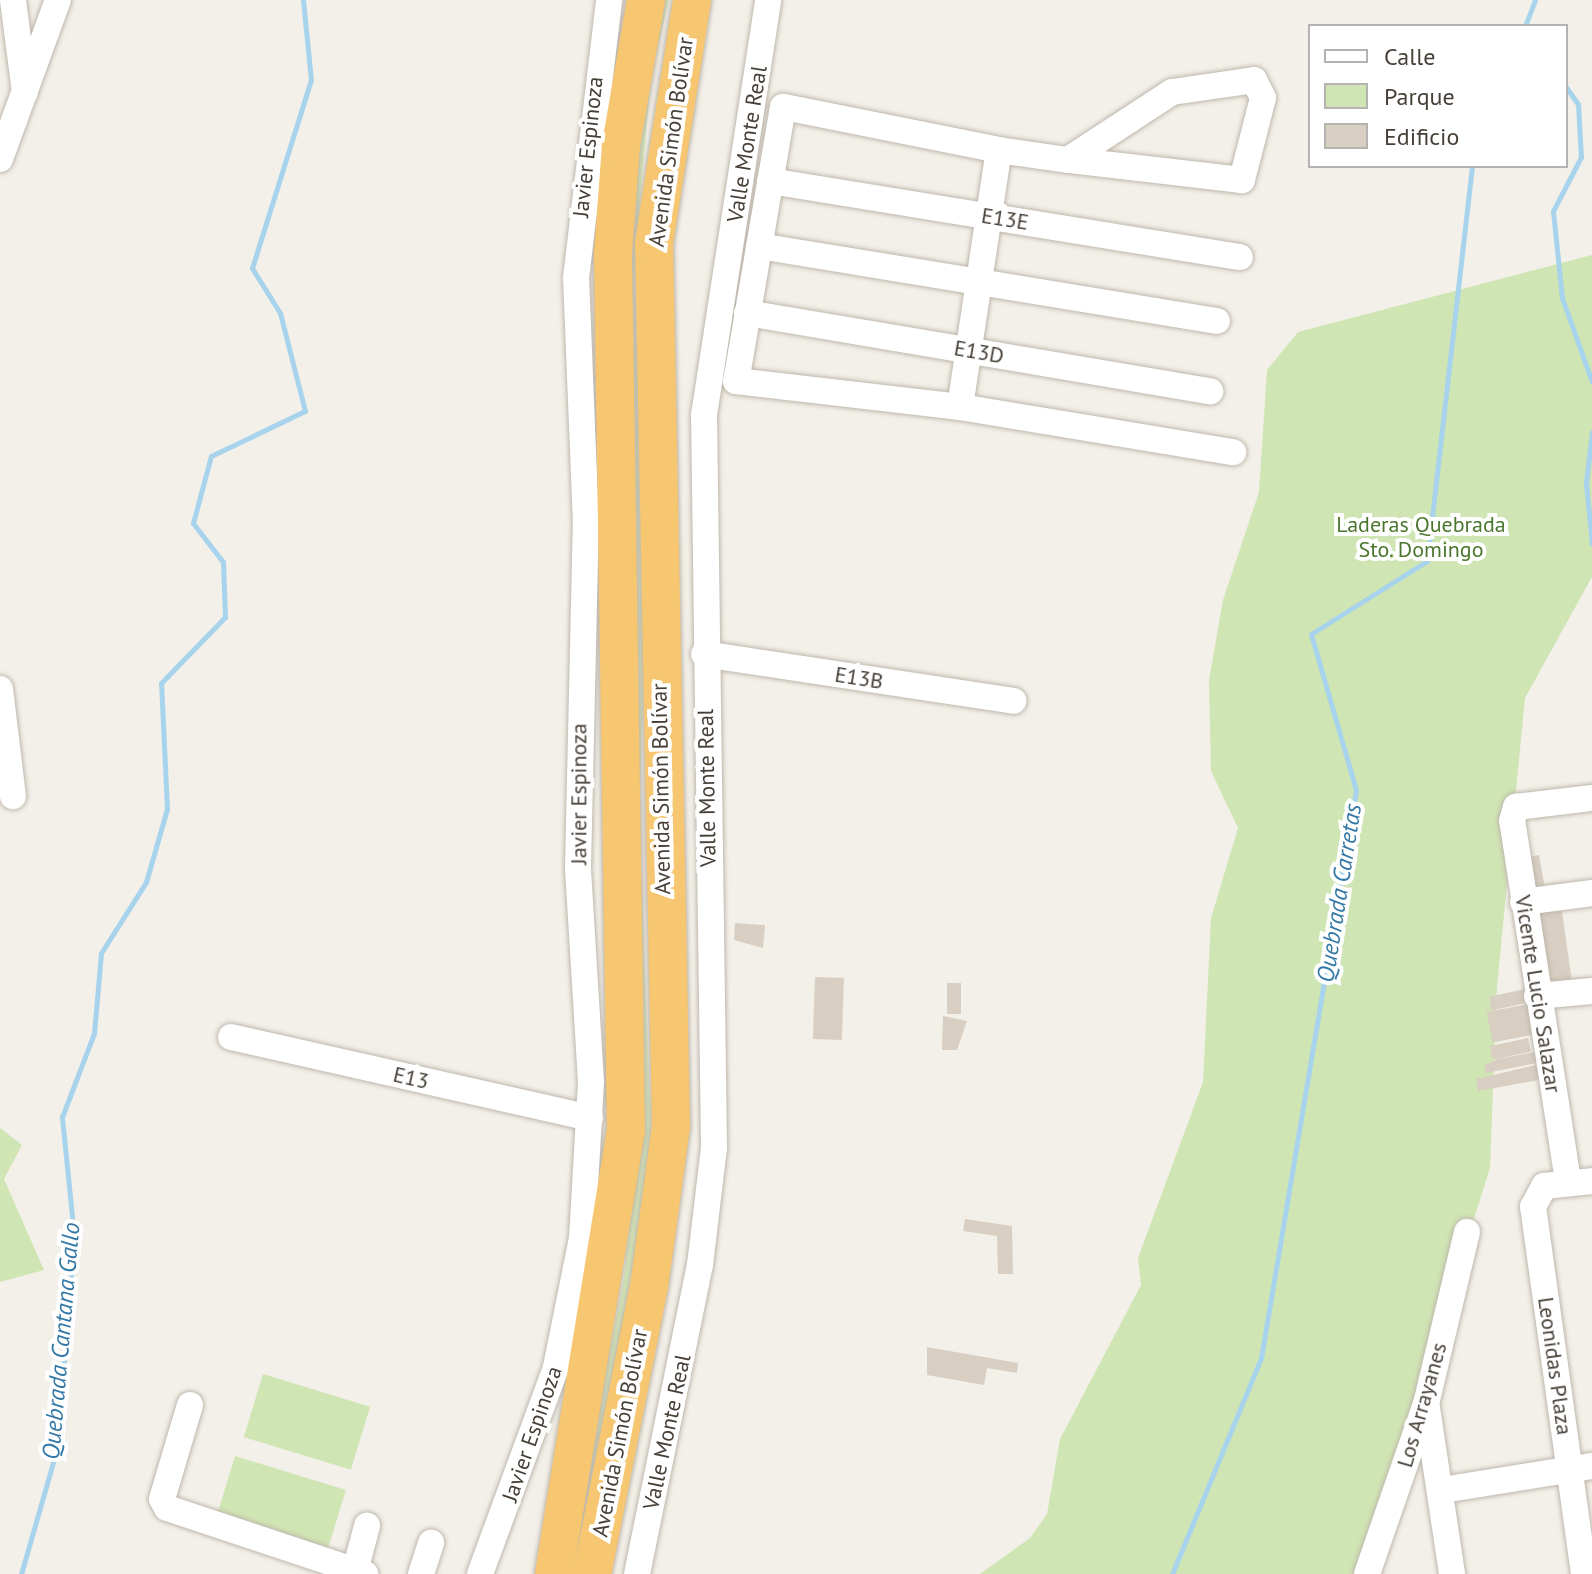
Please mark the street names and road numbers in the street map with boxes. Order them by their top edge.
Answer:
street label: Avenida Simón Bolívar [643,36,699,248]
street label: Valle Monte Real [722,64,772,224]
street label: Javier Espinoza [567,75,609,219]
street label: E13E [979,202,1031,236]
street label: E13D [952,335,1006,369]
street label: E13B [833,661,885,695]
street label: Avenida Simón Bolívar [646,683,676,895]
street label: Valle Monte Real [692,709,722,867]
street label: Javier Espinoza [566,723,592,865]
street label: Vicente Lucio Salazar [1509,893,1567,1095]
street label: E13 [391,1061,431,1095]
street label: Leonidas Plaza [1532,1295,1578,1437]
street label: Avenida Simón Bolívar [587,1327,653,1539]
street label: Los Arrayanes [1391,1339,1453,1471]
street label: Valle Monte Real [638,1352,696,1512]
street label: Javier Espinoza [496,1363,568,1505]

